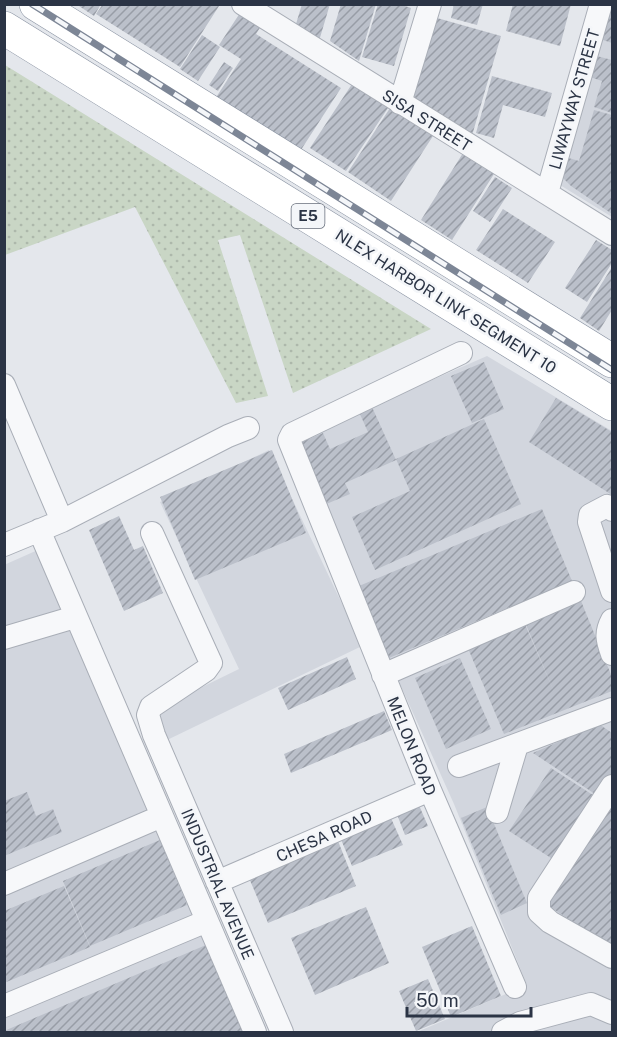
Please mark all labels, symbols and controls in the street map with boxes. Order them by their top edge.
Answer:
street label: LIWAYWAY STREET [545,26,604,172]
street label: SISA STREET [379,85,475,156]
road number: E5 [292,204,324,228]
street label: NLEX HARBOR LINK SEGMENT 10 [332,225,560,378]
street label: MELON ROAD [383,694,440,798]
street label: INDUSTRIAL AVENUE [177,806,258,963]
street label: CHESA ROAD [273,807,375,866]
scale bar [407,980,532,1018]
text: 50 m [416,990,459,1011]

